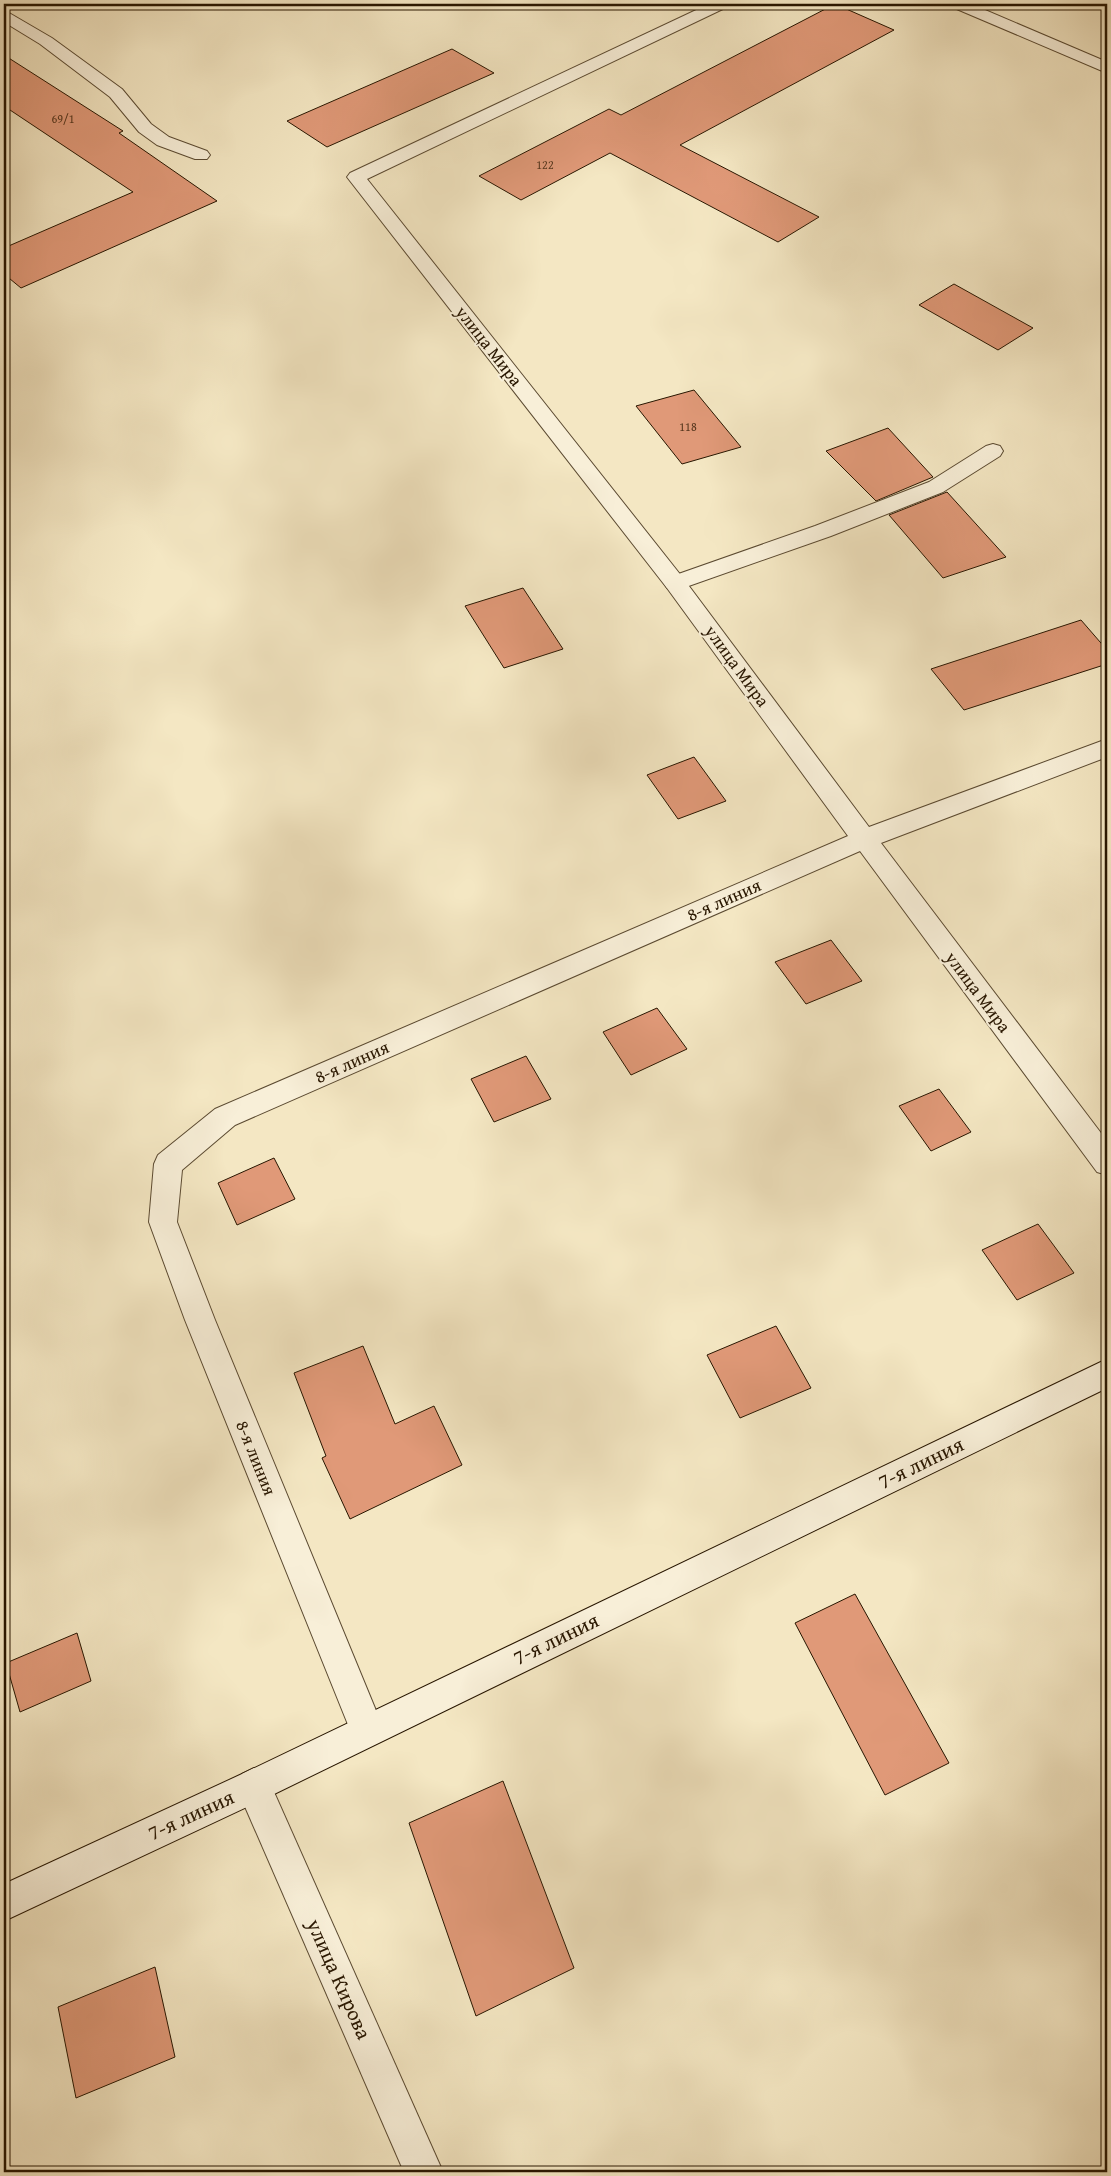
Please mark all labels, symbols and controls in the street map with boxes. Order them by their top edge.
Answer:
house number: 69/1 [52,110,75,127]
house number: 122 [536,156,554,173]
street label: улица Мира [449,299,530,392]
house number: 118 [679,418,697,435]
street label: улица Мира [698,618,777,713]
street label: 8-я линия [682,871,765,928]
street label: улица Мира [938,945,1018,1038]
street label: 8-я линия [310,1033,393,1090]
street label: 8-я линия [229,1416,284,1499]
street label: 7-я линия [873,1428,969,1497]
street label: 7-я линия [508,1604,604,1673]
street label: 7-я линия [143,1781,239,1848]
street label: улица Кирова [299,1913,380,2044]

